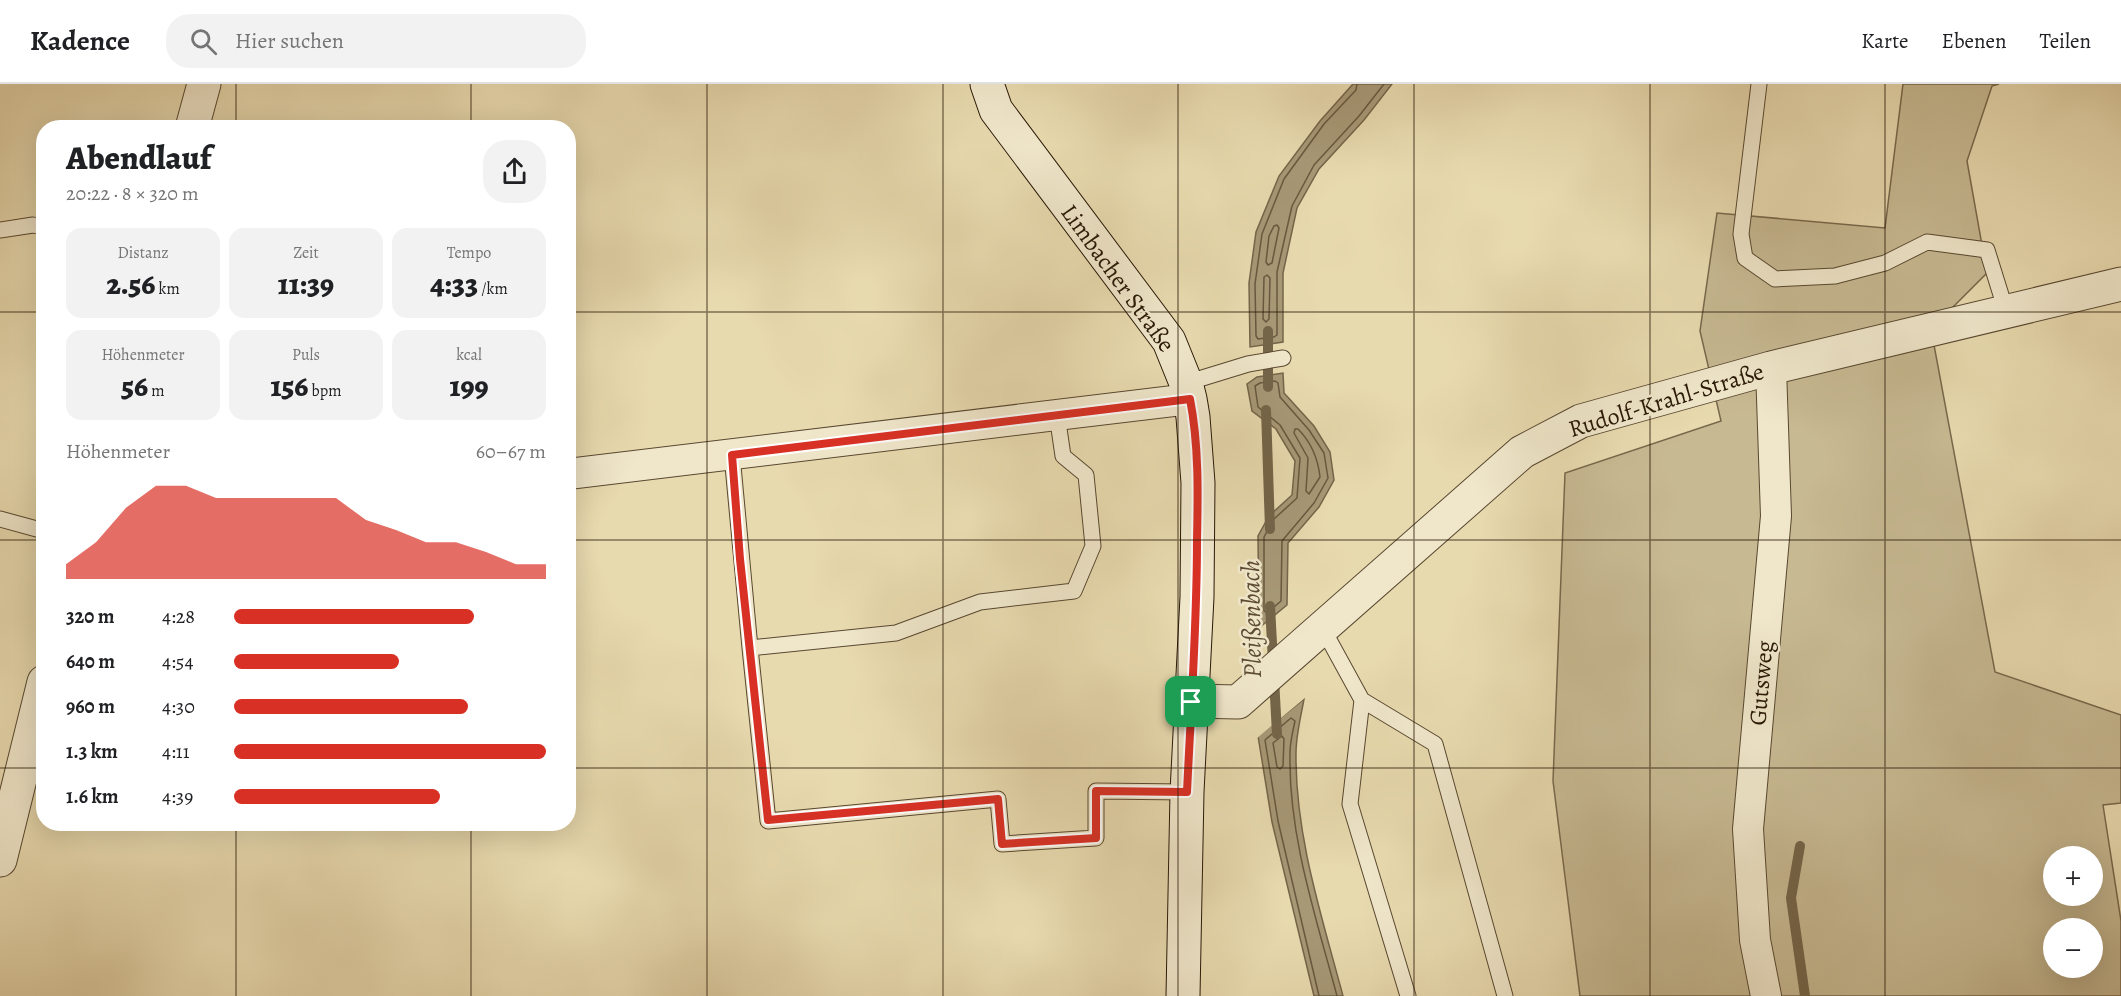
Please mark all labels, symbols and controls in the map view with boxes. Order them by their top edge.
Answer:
search box [166,14,586,68]
text: Kadence [30,22,130,60]
icon: search [187,25,220,58]
text: Hier suchen [235,26,344,56]
text: Karte [1861,27,1909,55]
text: Ebenen [1942,27,2006,55]
text: Teilen [2039,27,2091,55]
text: Abendlauf [66,135,211,180]
button: share [483,140,546,203]
text: 20:22 · 8 × 320 m [66,180,199,207]
street label: Limbacher Straße [1053,198,1183,358]
text: Distanz [117,242,169,264]
text: Zeit [293,242,319,264]
text: Tempo [447,242,491,264]
text: 2.56 [106,264,155,304]
text: 11:39 [278,264,334,304]
text: 4:33 [430,264,478,304]
text: km [155,278,180,300]
text: /km [478,278,508,300]
text: Höhenmeter [101,344,185,366]
text: Puls [292,344,320,366]
text: kcal [456,344,482,366]
street label: Rudolf-Krahl-Straße [1564,355,1768,445]
text: 56 [121,366,148,406]
text: 156 [271,366,308,406]
text: 199 [449,366,489,406]
text: m [148,380,165,402]
text: bpm [308,380,341,402]
text: Höhenmeter [66,438,170,465]
text: 60–67 m [476,438,546,465]
water label: Pleißenbach [1233,559,1270,678]
text: 320 m [66,603,115,630]
text: 4:28 [162,603,195,630]
street label: Gutsweg [1741,639,1781,727]
text: 640 m [66,648,115,675]
text: 4:54 [162,648,193,675]
pin [1165,676,1216,727]
icon: arrive [1174,685,1207,718]
text: 960 m [66,693,115,720]
text: 4:30 [162,693,195,720]
text: 1.3 km [66,738,118,765]
text: 4:11 [162,738,190,765]
text: 1.6 km [66,783,119,810]
text: 4:39 [162,783,193,810]
map controls [2043,846,2103,978]
button: + [2043,846,2103,906]
button: − [2043,918,2103,978]

